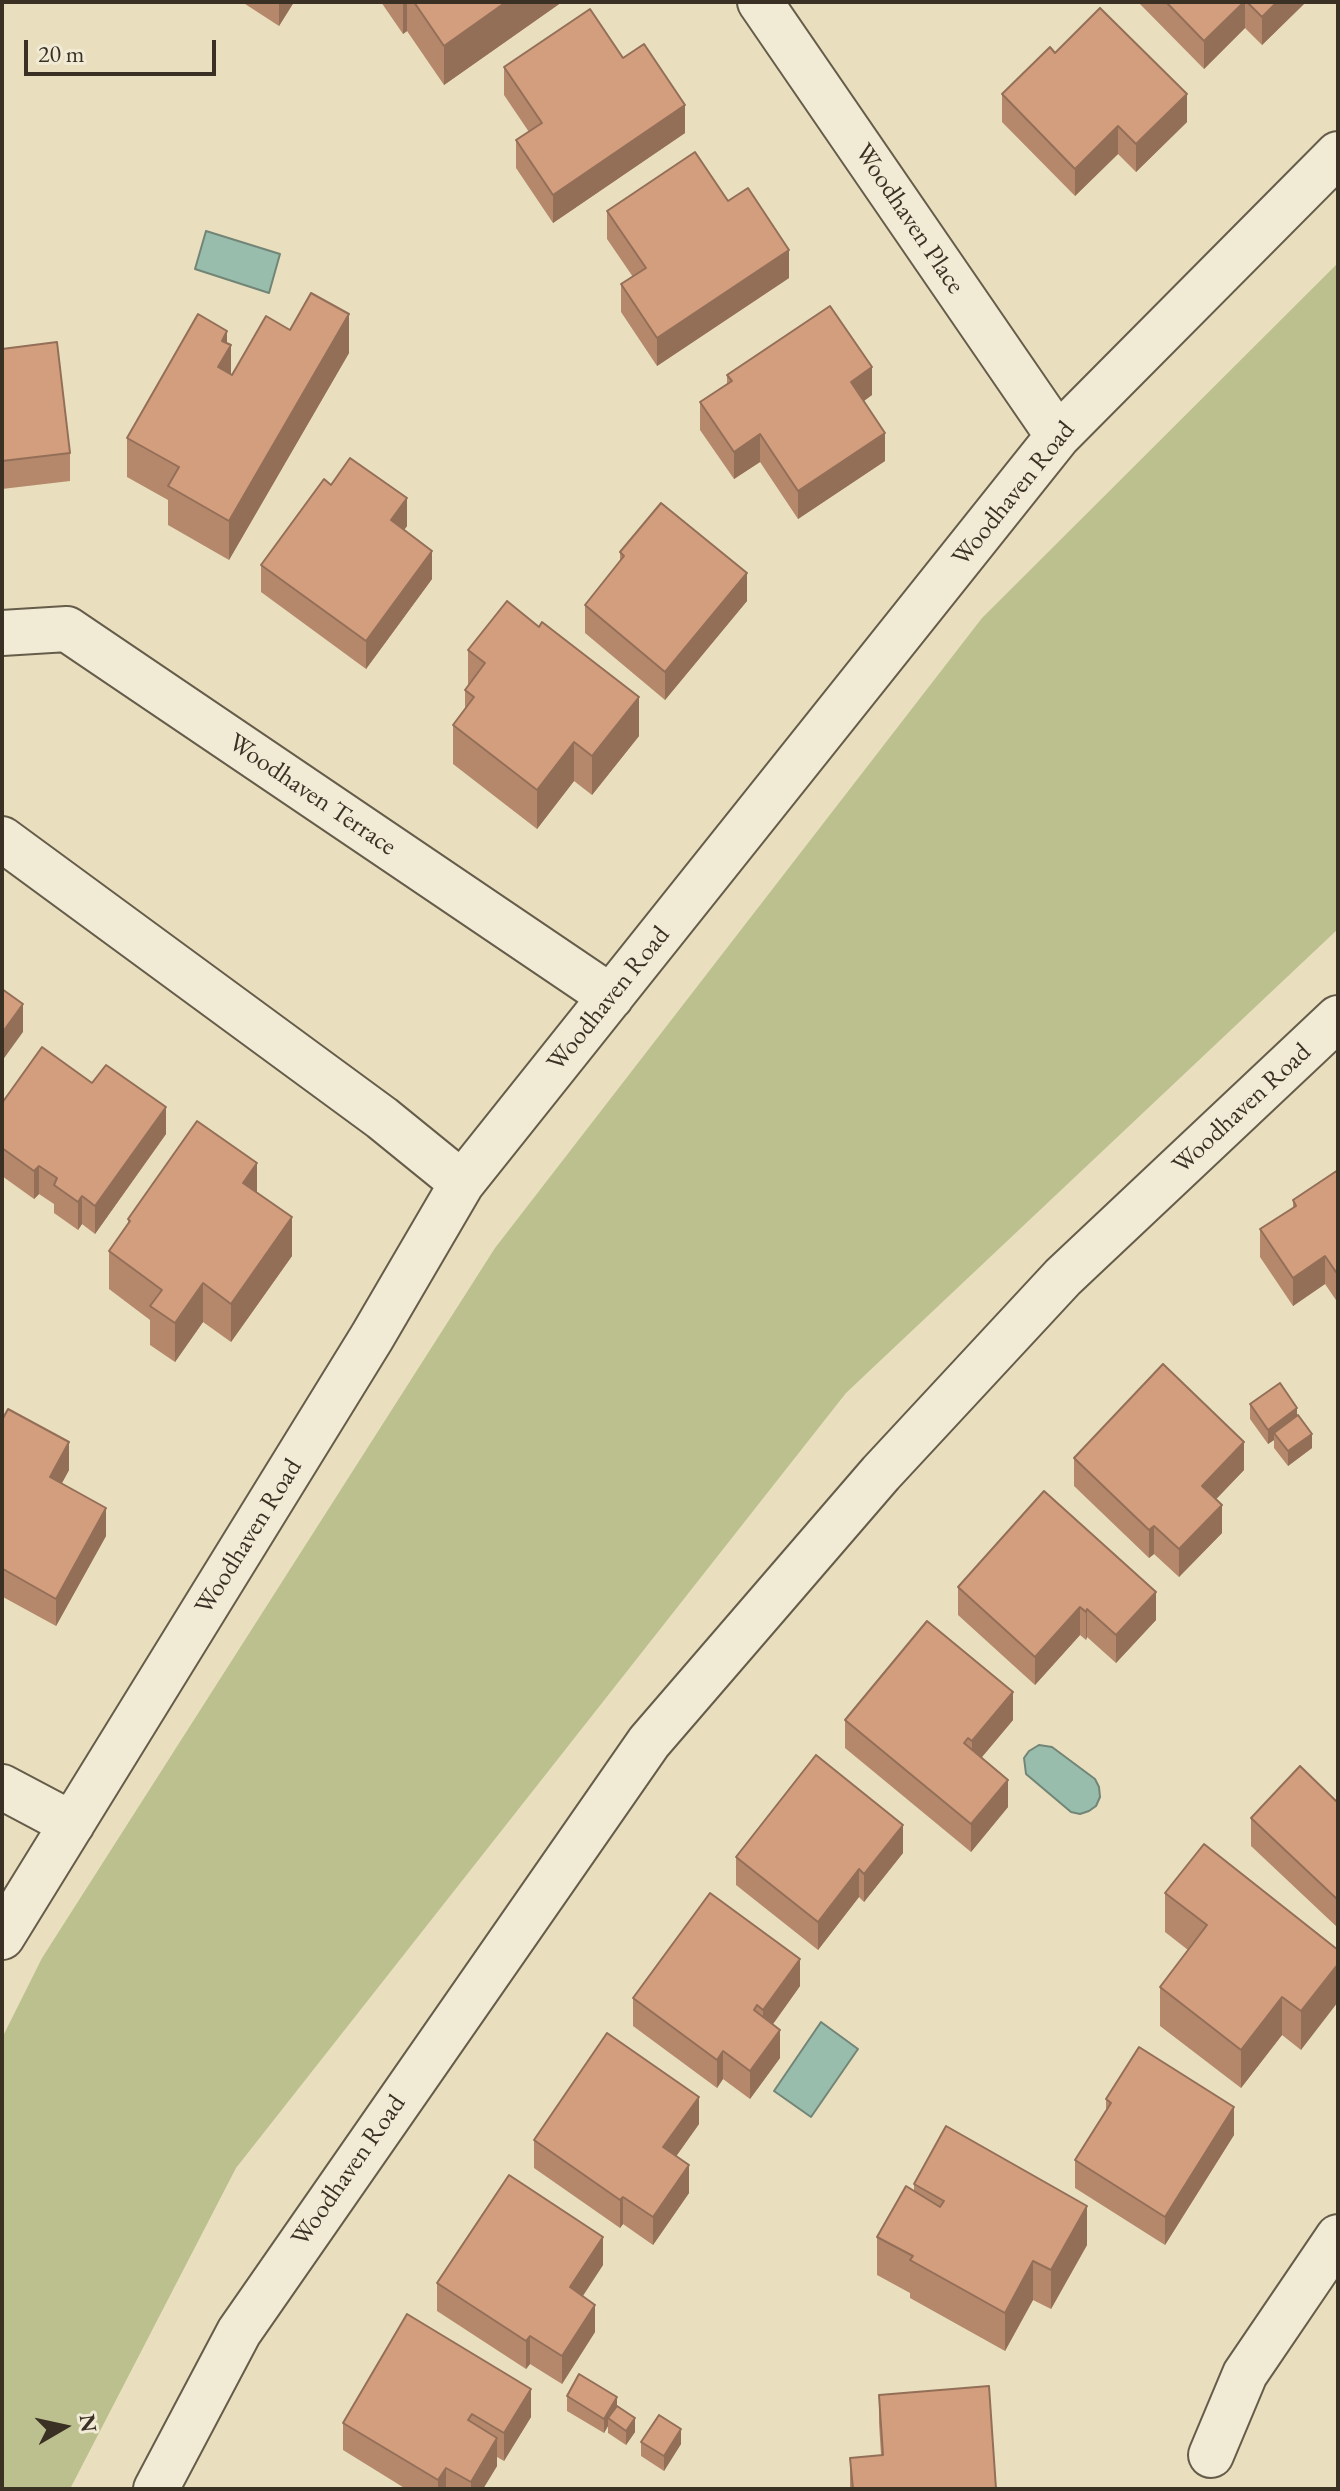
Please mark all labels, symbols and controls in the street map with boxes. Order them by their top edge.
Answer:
scale bar [28,24,220,74]
text: 20 m [38,38,85,69]
street label: Woodhaven Place [847,138,971,300]
street label: Woodhaven Road [946,415,1082,573]
street label: Woodhaven Terrace [222,727,402,863]
street label: Woodhaven Road [541,920,677,1078]
street label: Woodhaven Road [1166,1037,1318,1181]
street label: Woodhaven Road [189,1453,309,1621]
street label: Woodhaven Road [285,2089,413,2253]
north arrow [24,2387,104,2467]
text: N [72,2412,104,2434]

